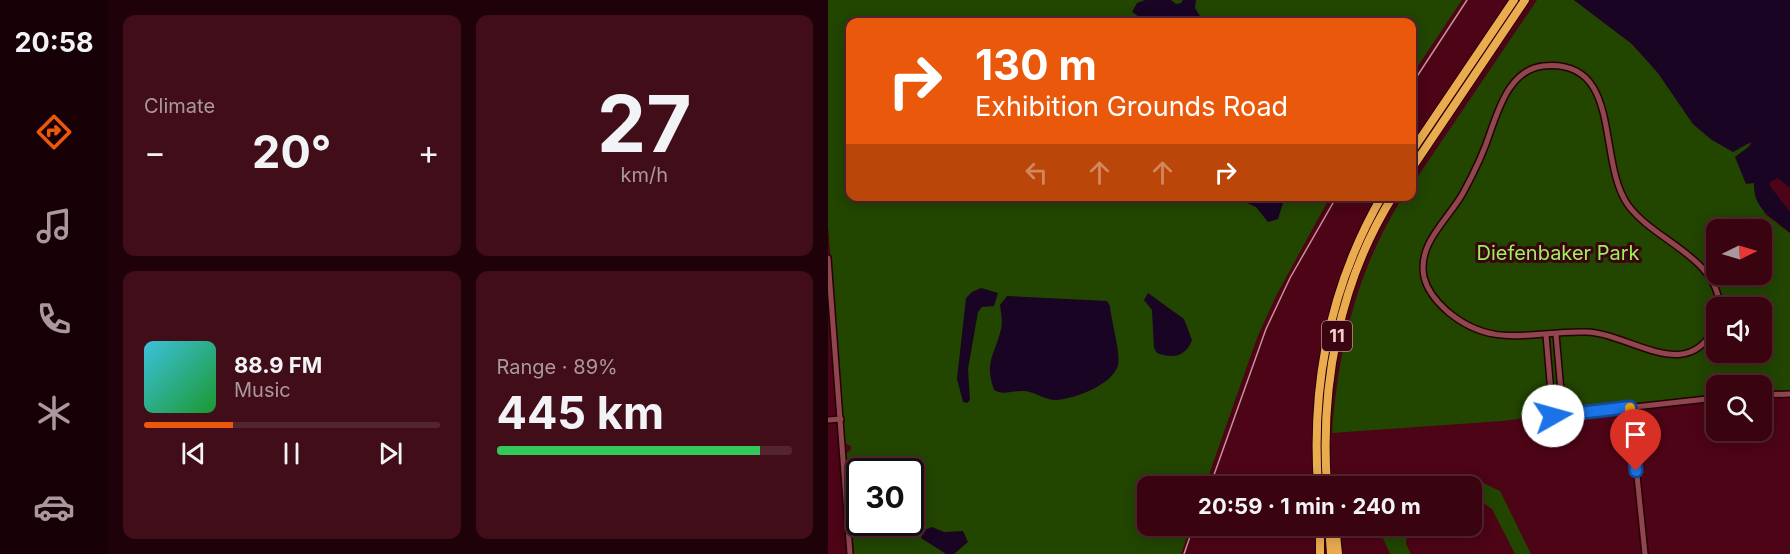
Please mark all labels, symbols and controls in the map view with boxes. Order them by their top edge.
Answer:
text: 20:58 [14,26,94,59]
text: 130 m [975,39,1097,90]
icon: right [876,42,954,120]
text: 27 [597,76,692,171]
text: Exhibition Grounds Road [975,90,1288,123]
text: Climate [144,94,215,118]
icon: directions [33,111,75,153]
text: 20° [252,124,331,179]
text: − [144,132,166,172]
text: + [418,132,440,172]
icon: left [1020,156,1053,189]
icon: ahead [1083,156,1116,189]
icon: ahead [1146,156,1179,189]
icon: right [1209,156,1242,189]
text: km/h [620,163,668,187]
icon: music [33,205,75,247]
north arrow [1706,219,1772,285]
map controls [1706,219,1772,441]
park label: Diefenbaker Park [1476,241,1640,265]
button: sound [1706,297,1772,363]
icon: phone [33,298,75,340]
road number: 11 [1322,321,1352,351]
text: 88.9 FM [234,352,322,378]
text: Range · 89% [497,355,618,379]
button: search [1706,375,1772,441]
text: Music [234,378,291,402]
position arrow [1521,384,1585,448]
text: 445 km [497,385,664,440]
icon: climate [33,392,75,434]
pin [1610,409,1661,471]
icon: arrive [1619,418,1652,451]
icon: previous [177,437,210,470]
icon: pause [275,437,308,470]
icon: next [374,437,407,470]
speed limit sign: 30 [846,458,924,536]
icon: car [33,486,75,528]
text: 20:59 · 1 min · 240 m [1198,493,1421,519]

